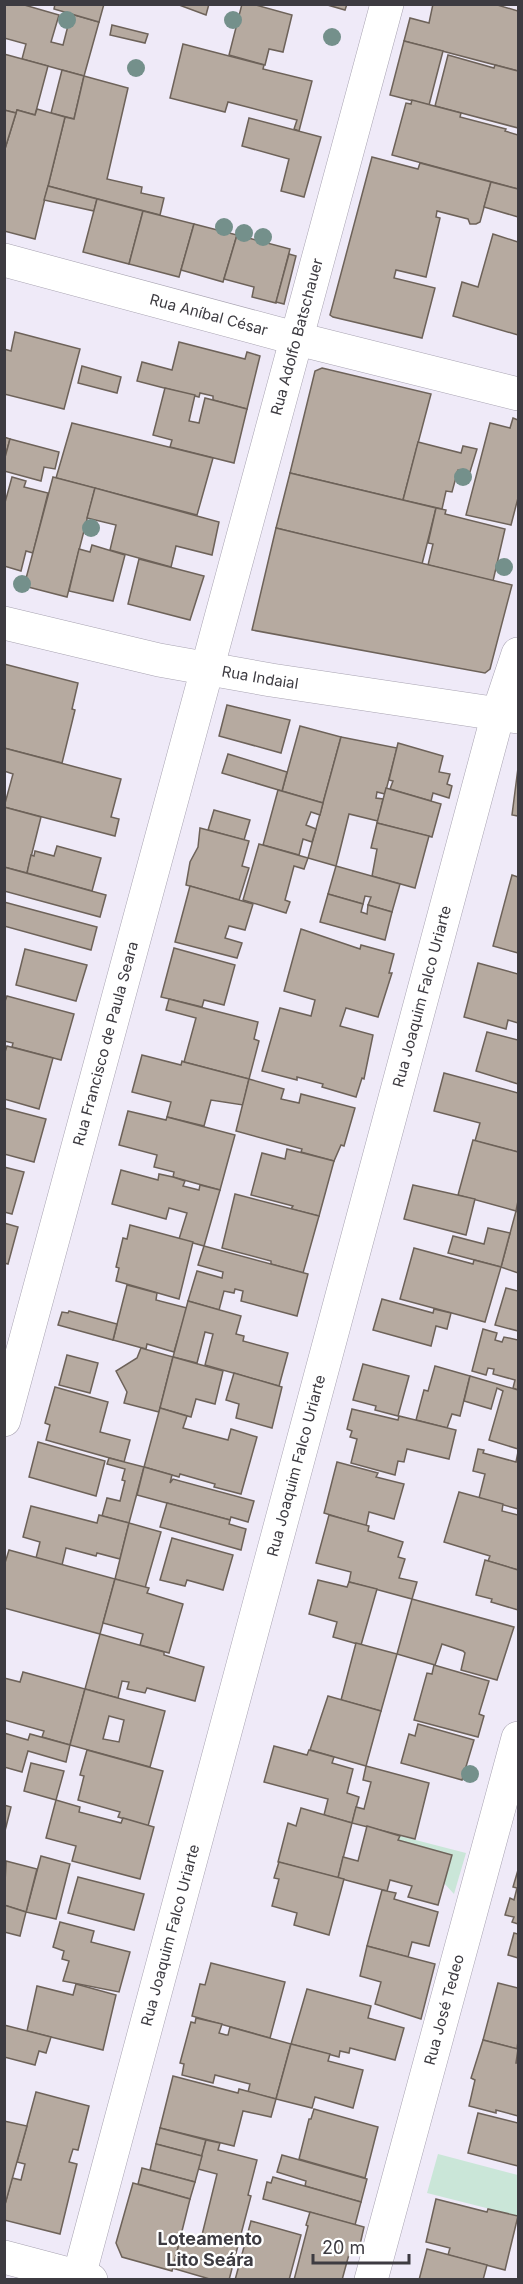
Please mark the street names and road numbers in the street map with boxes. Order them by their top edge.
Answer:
street label: Rua Adolfo Batschauer [266,256,327,417]
street label: Rua Aníbal César [148,290,270,340]
street label: Rua Indaial [220,661,300,693]
street label: Rua Joaquim Falco Uriarte [388,903,455,1089]
street label: Rua Francisco de Paula Seara [69,939,142,1148]
street label: Rua Joaquim Falco Uriarte [262,1373,329,1559]
street label: Rua Joaquim Falco Uriarte [137,1842,203,2028]
street label: Rua José Tedeo [420,1952,468,2067]

